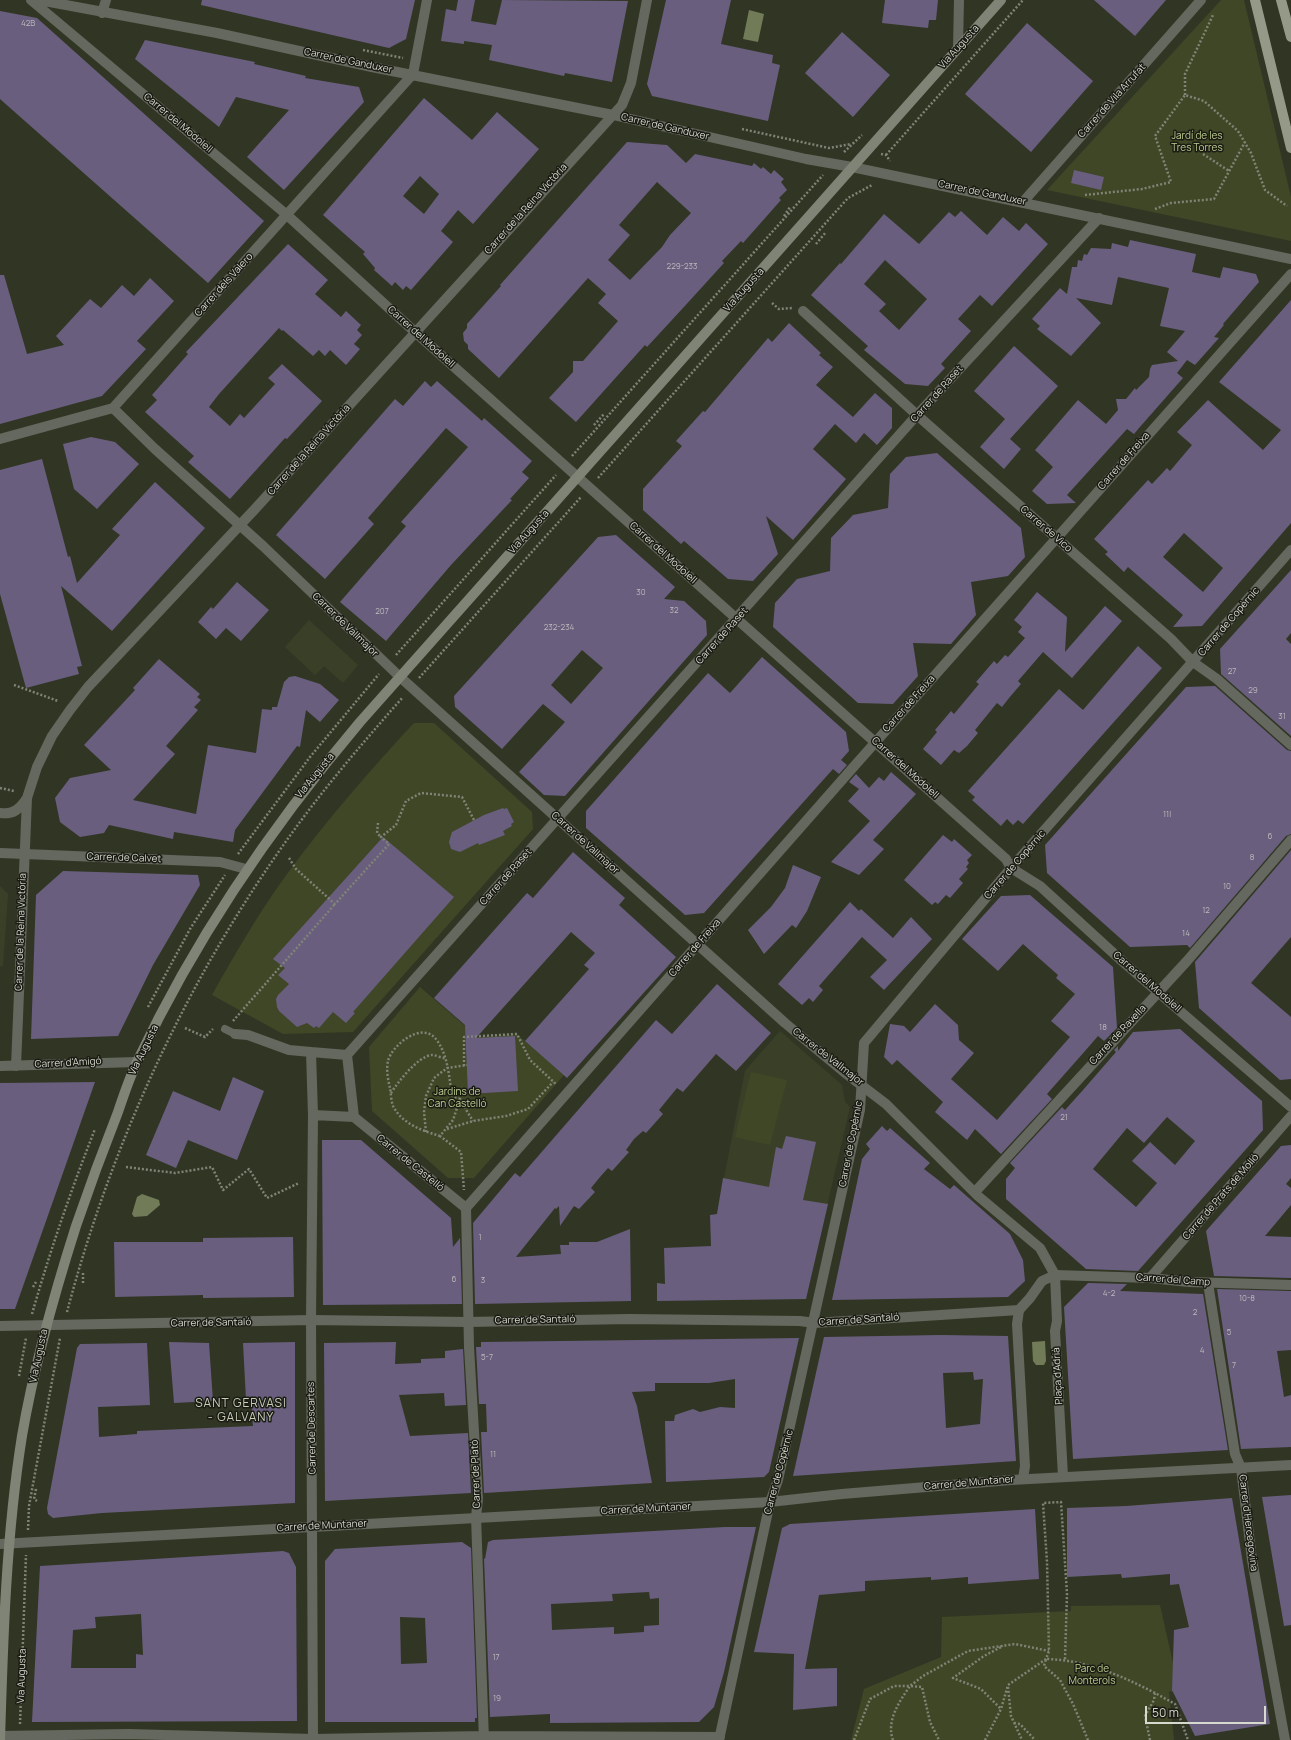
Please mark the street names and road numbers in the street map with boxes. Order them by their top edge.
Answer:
street label: Via Augusta [936,23,982,71]
street label: Carrer de Ganduxer [303,46,393,76]
street label: Carrer de Vila Arrufat [1076,61,1148,141]
street label: Carrer del Modolell [141,91,215,155]
street label: Carrer de Ganduxer [620,111,710,143]
street label: Carrer de la Reina Victòria [482,161,570,257]
street label: Carrer de Ganduxer [937,178,1027,208]
street label: Carrer dels Valero [192,251,256,319]
street label: Via Augusta [721,266,767,314]
street label: Carrer del Modolell [385,304,457,370]
street label: Carrer de Raset [908,363,966,425]
street label: Carrer de la Reina Victòria [265,402,353,498]
street label: Carrer de Freixa [1096,430,1152,492]
street label: Carrer de Vico [1018,503,1074,555]
street label: Via Augusta [506,508,552,556]
street label: Carrer del Modolell [627,520,699,586]
street label: Carrer de Copèrnic [1196,585,1262,659]
street label: Carrer de Vallmajor [310,590,380,660]
street label: Carrer de Raset [693,605,751,667]
street label: Carrer de Freixa [880,673,938,735]
street label: Carrer del Modolell [869,735,941,801]
street label: Via Augusta [293,751,337,801]
street label: Carrer de Vallmajor [549,809,621,877]
street label: Carrer de Copèrnic [982,828,1048,902]
street label: Carrer de Raset [477,846,535,908]
street label: Carrer de Calvet [86,851,162,865]
street label: Carrer de la Reina Victòria [13,873,29,991]
street label: Carrer de Freixa [667,917,723,979]
street label: Carrer del Modolell [1110,949,1184,1015]
street label: Carrer de Ravella [1087,1003,1149,1067]
street label: Via Augusta [127,1023,161,1077]
street label: Carrer de Vallmajor [790,1026,866,1088]
street label: Carrer d'Amigó [34,1055,102,1071]
street label: Carrer de Copèrnic [837,1100,865,1188]
street label: Carrer de Castelló [374,1132,446,1194]
street label: Carrer de Prats de Molló [1180,1152,1262,1242]
street label: Carrer del Camp [1135,1271,1211,1289]
street label: Carrer de Santaló [818,1311,900,1329]
street label: Carrer de Santaló [495,1313,575,1327]
street label: Carrer de Santaló [171,1316,251,1330]
street label: Via Augusta [27,1328,51,1384]
street label: Plaça d'Adrià [1051,1347,1065,1405]
street label: Carrer de Descartes [305,1382,319,1474]
street label: Carrer de Copèrnic [762,1428,796,1516]
street label: Carrer de Plató [469,1439,483,1509]
street label: Carrer de Muntaner [924,1473,1014,1493]
street label: Carrer d'Hercegovina [1236,1474,1260,1572]
street label: Carrer de Muntaner [601,1501,691,1517]
street label: Carrer de Muntaner [277,1518,367,1534]
street label: Via Augusta [15,1648,29,1704]

